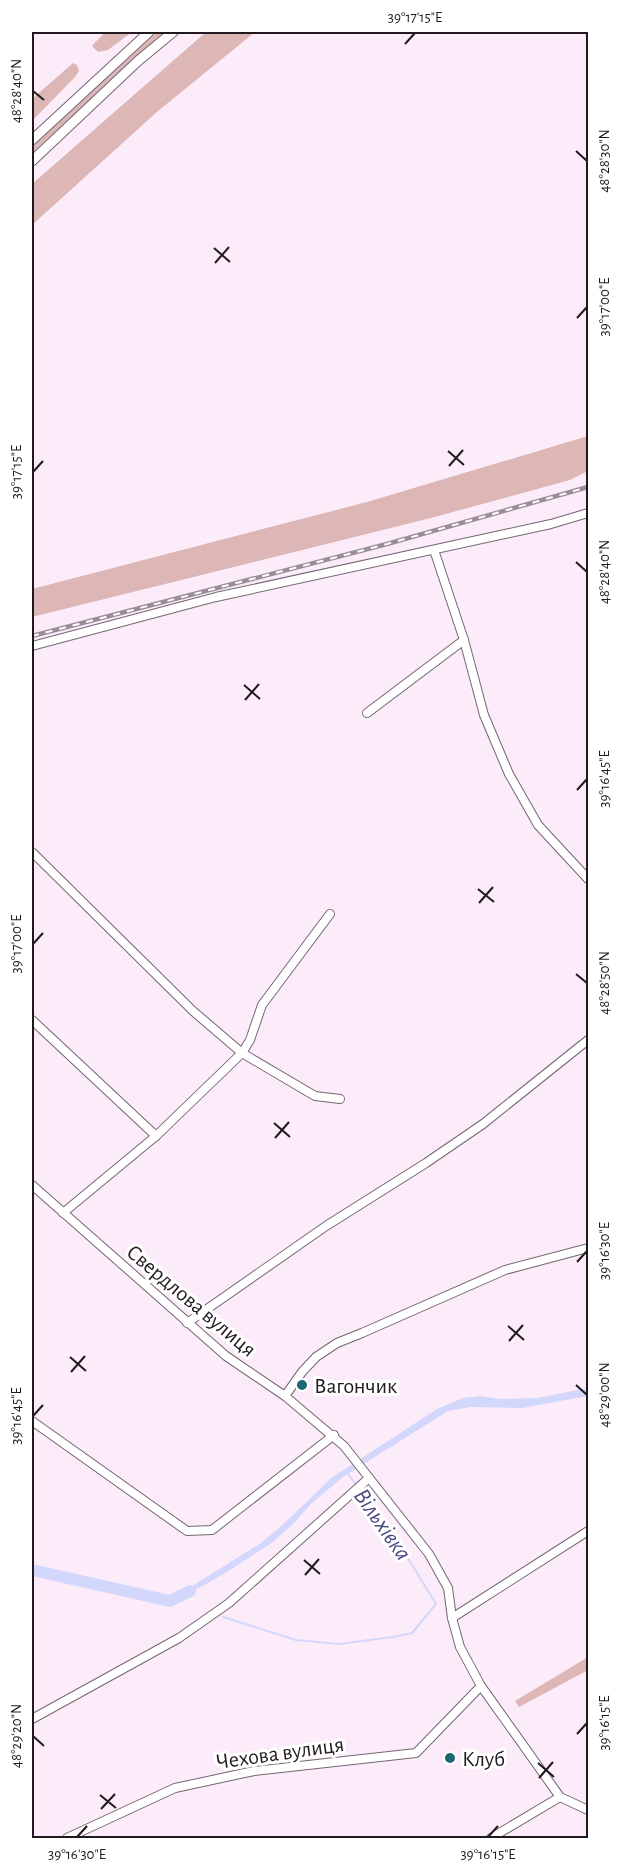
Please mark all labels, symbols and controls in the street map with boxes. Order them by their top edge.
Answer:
text: 39°17'15"E [388,10,442,25]
text: 48°28'40"N [9,59,24,123]
text: 48°28'30"N [597,129,612,193]
text: 39°17'00"E [597,278,612,336]
text: 39°17'15"E [9,445,24,499]
text: 48°28'40"N [597,540,612,604]
text: 39°16'45"E [597,750,612,808]
text: 39°17'00"E [9,915,24,973]
text: 48°28'50"N [597,951,612,1015]
text: 39°16'30"E [597,1222,612,1280]
street label: Свердлова вулиця [122,1240,260,1361]
text: 48°29'00"N [597,1362,612,1428]
place label: Вагончик [314,1375,397,1397]
marker: Вагончик [295,1378,309,1392]
text: 39°16'45"E [9,1387,24,1445]
water label: Вільхівка [349,1484,415,1565]
text: 39°16'15"E [597,1695,612,1751]
text: 48°29'20"N [9,1704,24,1768]
street label: Чехова вулиця [215,1733,345,1773]
place label: Клуб [462,1748,505,1770]
marker: Клуб [443,1751,457,1765]
text: 39°16'30"E [48,1847,106,1862]
text: 39°16'15"E [460,1847,516,1862]

